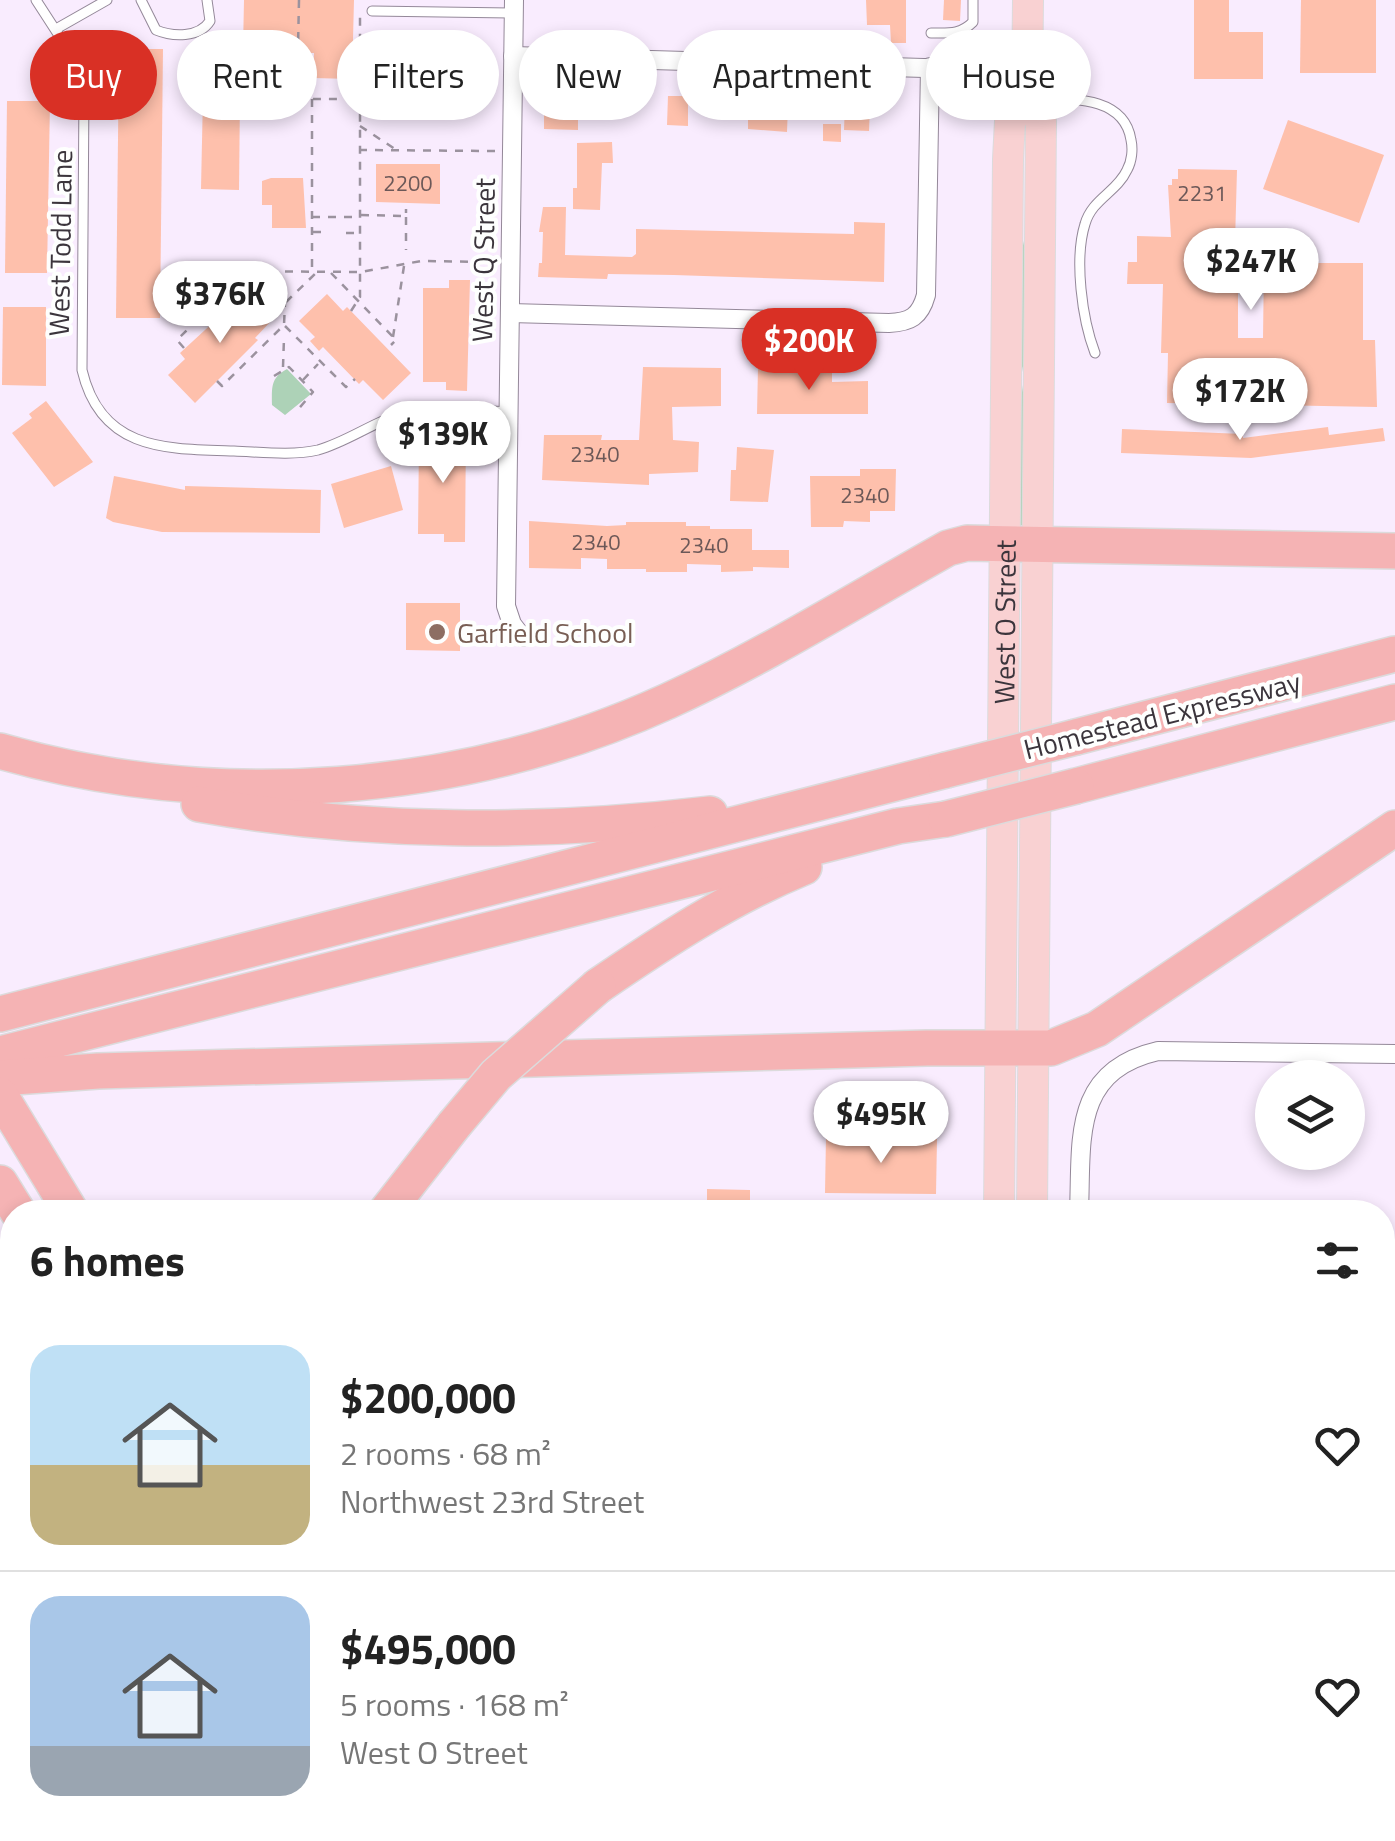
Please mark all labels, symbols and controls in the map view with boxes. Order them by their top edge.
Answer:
chip: Buy [30,30,157,120]
chip: Rent [177,30,317,120]
chip: Filters [337,30,499,120]
chip: New [519,30,657,120]
chip: Apartment [677,30,906,120]
chip: House [926,30,1091,120]
street label: West Todd Lane [37,149,83,337]
house number: 2200 [383,166,433,200]
house number: 2231 [1177,176,1227,210]
street label: West Q Street [460,177,506,342]
pin: $247K [1181,228,1321,313]
text: $247K [1206,236,1296,284]
pin: $376K [150,261,290,346]
text: $376K [175,269,265,317]
pin: $200K [739,308,879,393]
text: $200K [764,316,854,364]
pin: $172K [1170,358,1310,443]
text: $172K [1195,366,1285,414]
pin: $139K [373,401,513,486]
text: $139K [398,409,488,457]
house number: 2340 [570,437,620,471]
house number: 2340 [840,478,890,512]
house number: 2340 [571,525,621,559]
house number: 2340 [679,528,729,562]
street label: West O Street [982,540,1026,704]
place label: Garfield School [457,611,633,654]
marker: Garfield School [426,621,448,643]
street label: Homestead Expressway [1019,660,1305,770]
map controls [1255,1060,1365,1170]
button: layers [1255,1060,1365,1170]
pin: $495K [811,1081,951,1166]
text: $495K [836,1089,926,1137]
text: 6 homes [30,1228,185,1292]
icon: filters [1310,1233,1365,1288]
text: $200,000 [340,1365,516,1429]
icon: home [110,1385,230,1505]
icon: heart [1310,1418,1365,1473]
text: 2 rooms · 68 m² [340,1429,551,1477]
text: Northwest 23rd Street [340,1477,644,1525]
text: $495,000 [340,1616,516,1680]
icon: home [110,1636,230,1756]
icon: heart [1310,1669,1365,1724]
text: 5 rooms · 168 m² [340,1680,569,1728]
text: West O Street [340,1728,528,1776]

